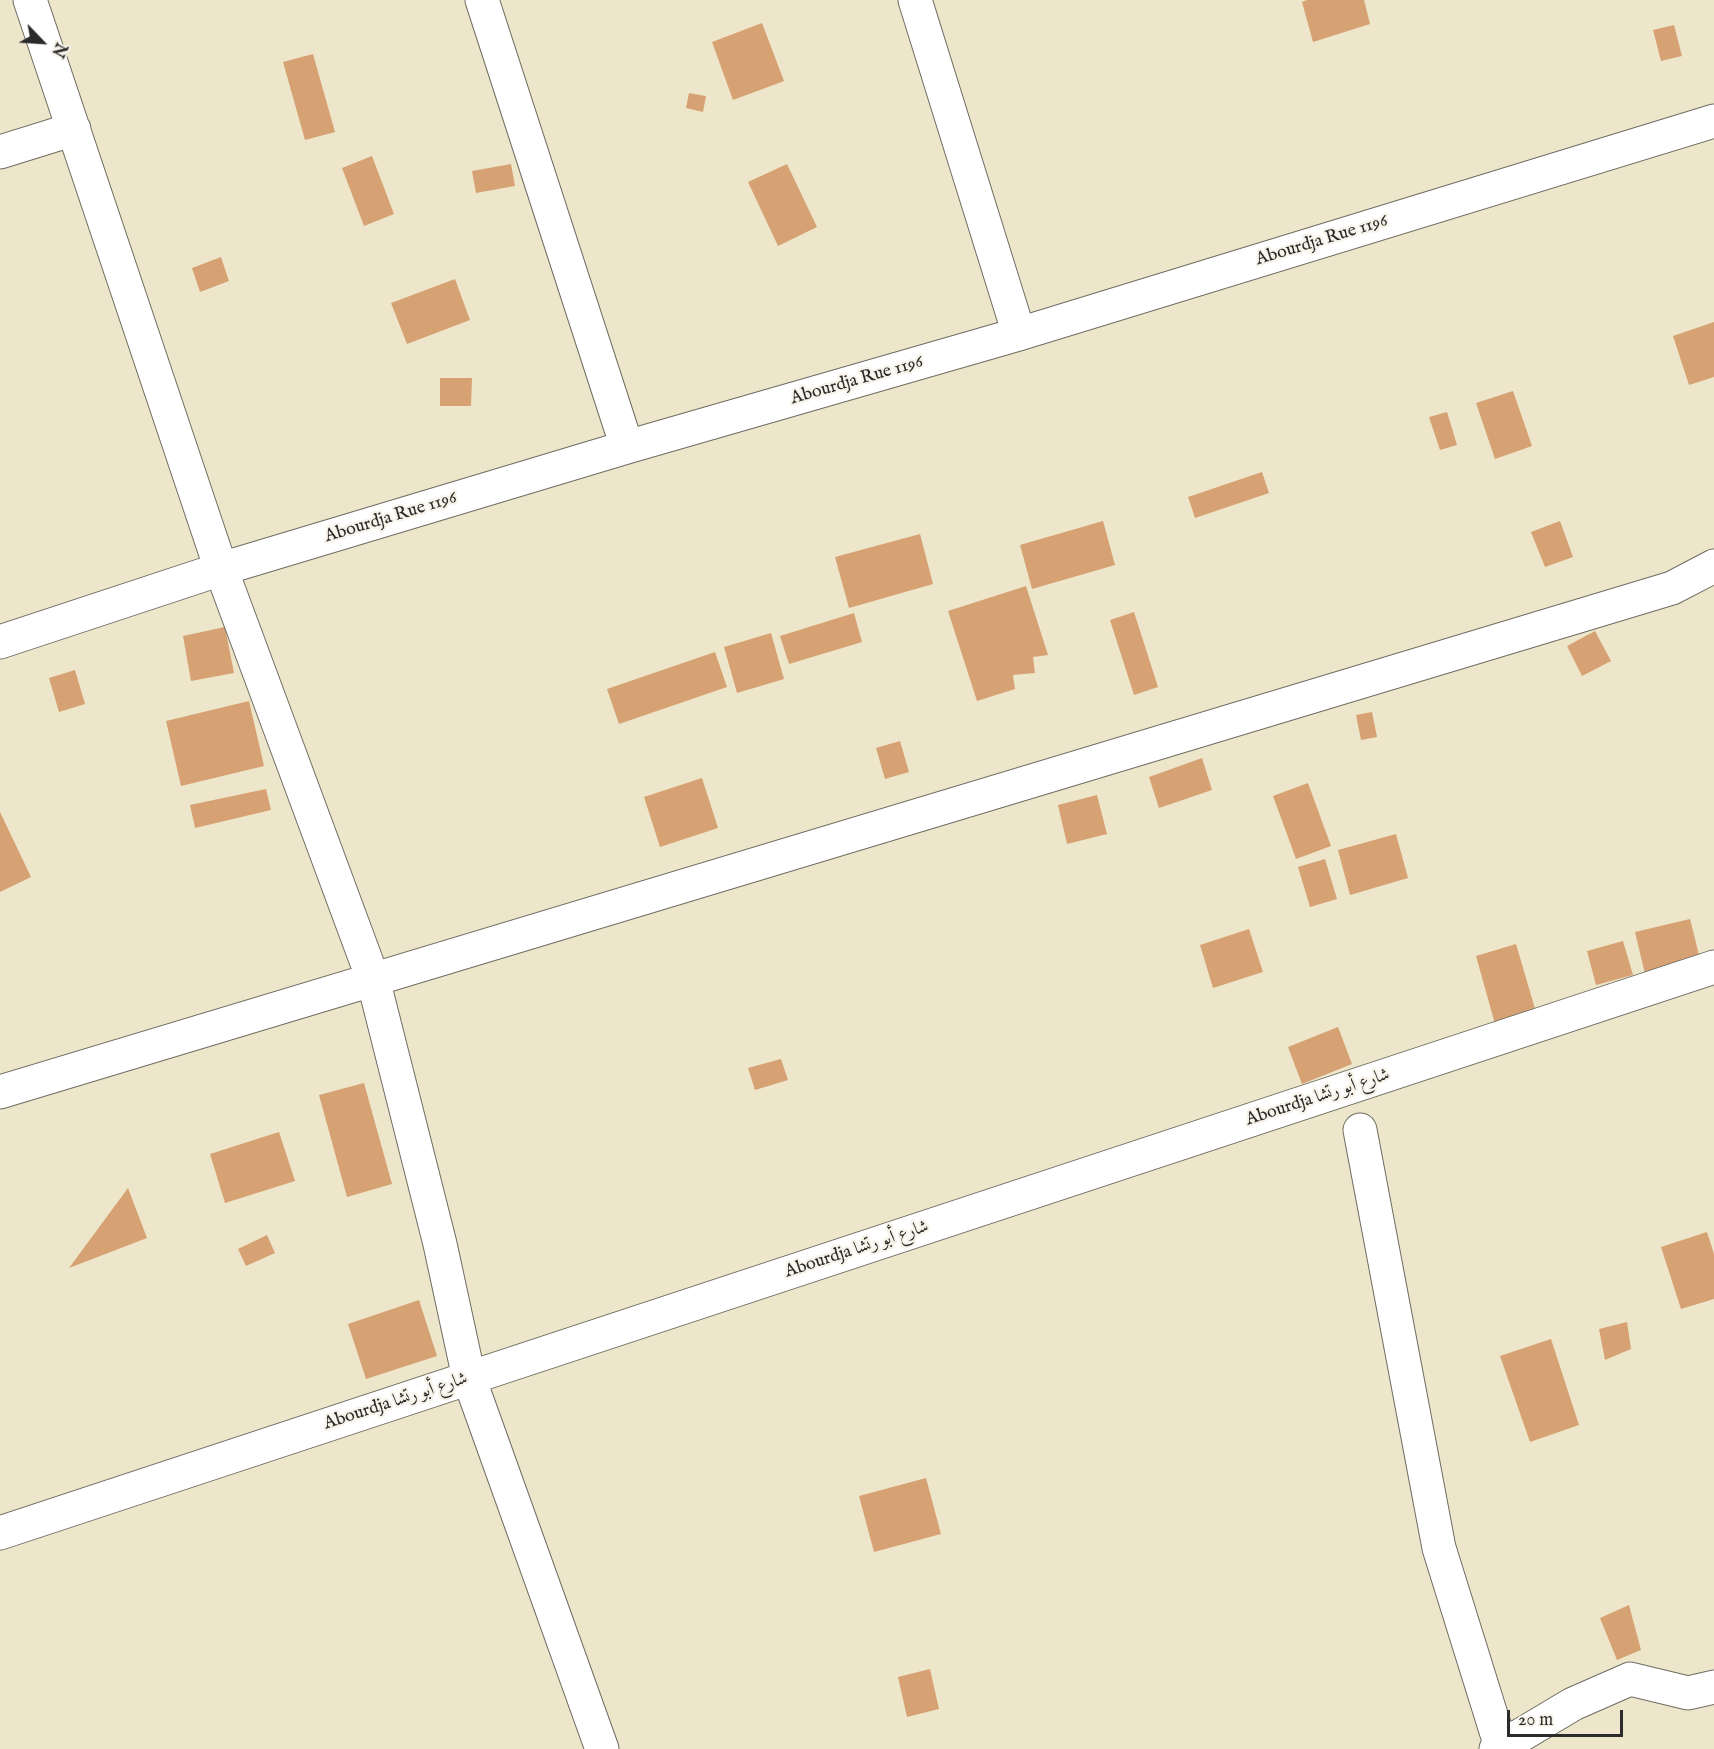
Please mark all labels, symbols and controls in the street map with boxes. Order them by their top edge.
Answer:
north arrow [12,12,72,72]
text: N [46,39,70,60]
street label: Abourdja Rue 1196 [1253,211,1391,271]
street label: Abourdja Rue 1196 [788,352,926,410]
street label: Abourdja Rue 1196 [322,488,460,548]
street label: Abourdja شارع أبو رتشا [1243,1065,1393,1131]
street label: Abourdja شارع أبو رتشا [782,1217,932,1283]
street label: Abourdja شارع أبو رتشا [321,1369,471,1435]
scale bar [1510,1698,1626,1736]
text: 20 m [1518,1709,1553,1732]

